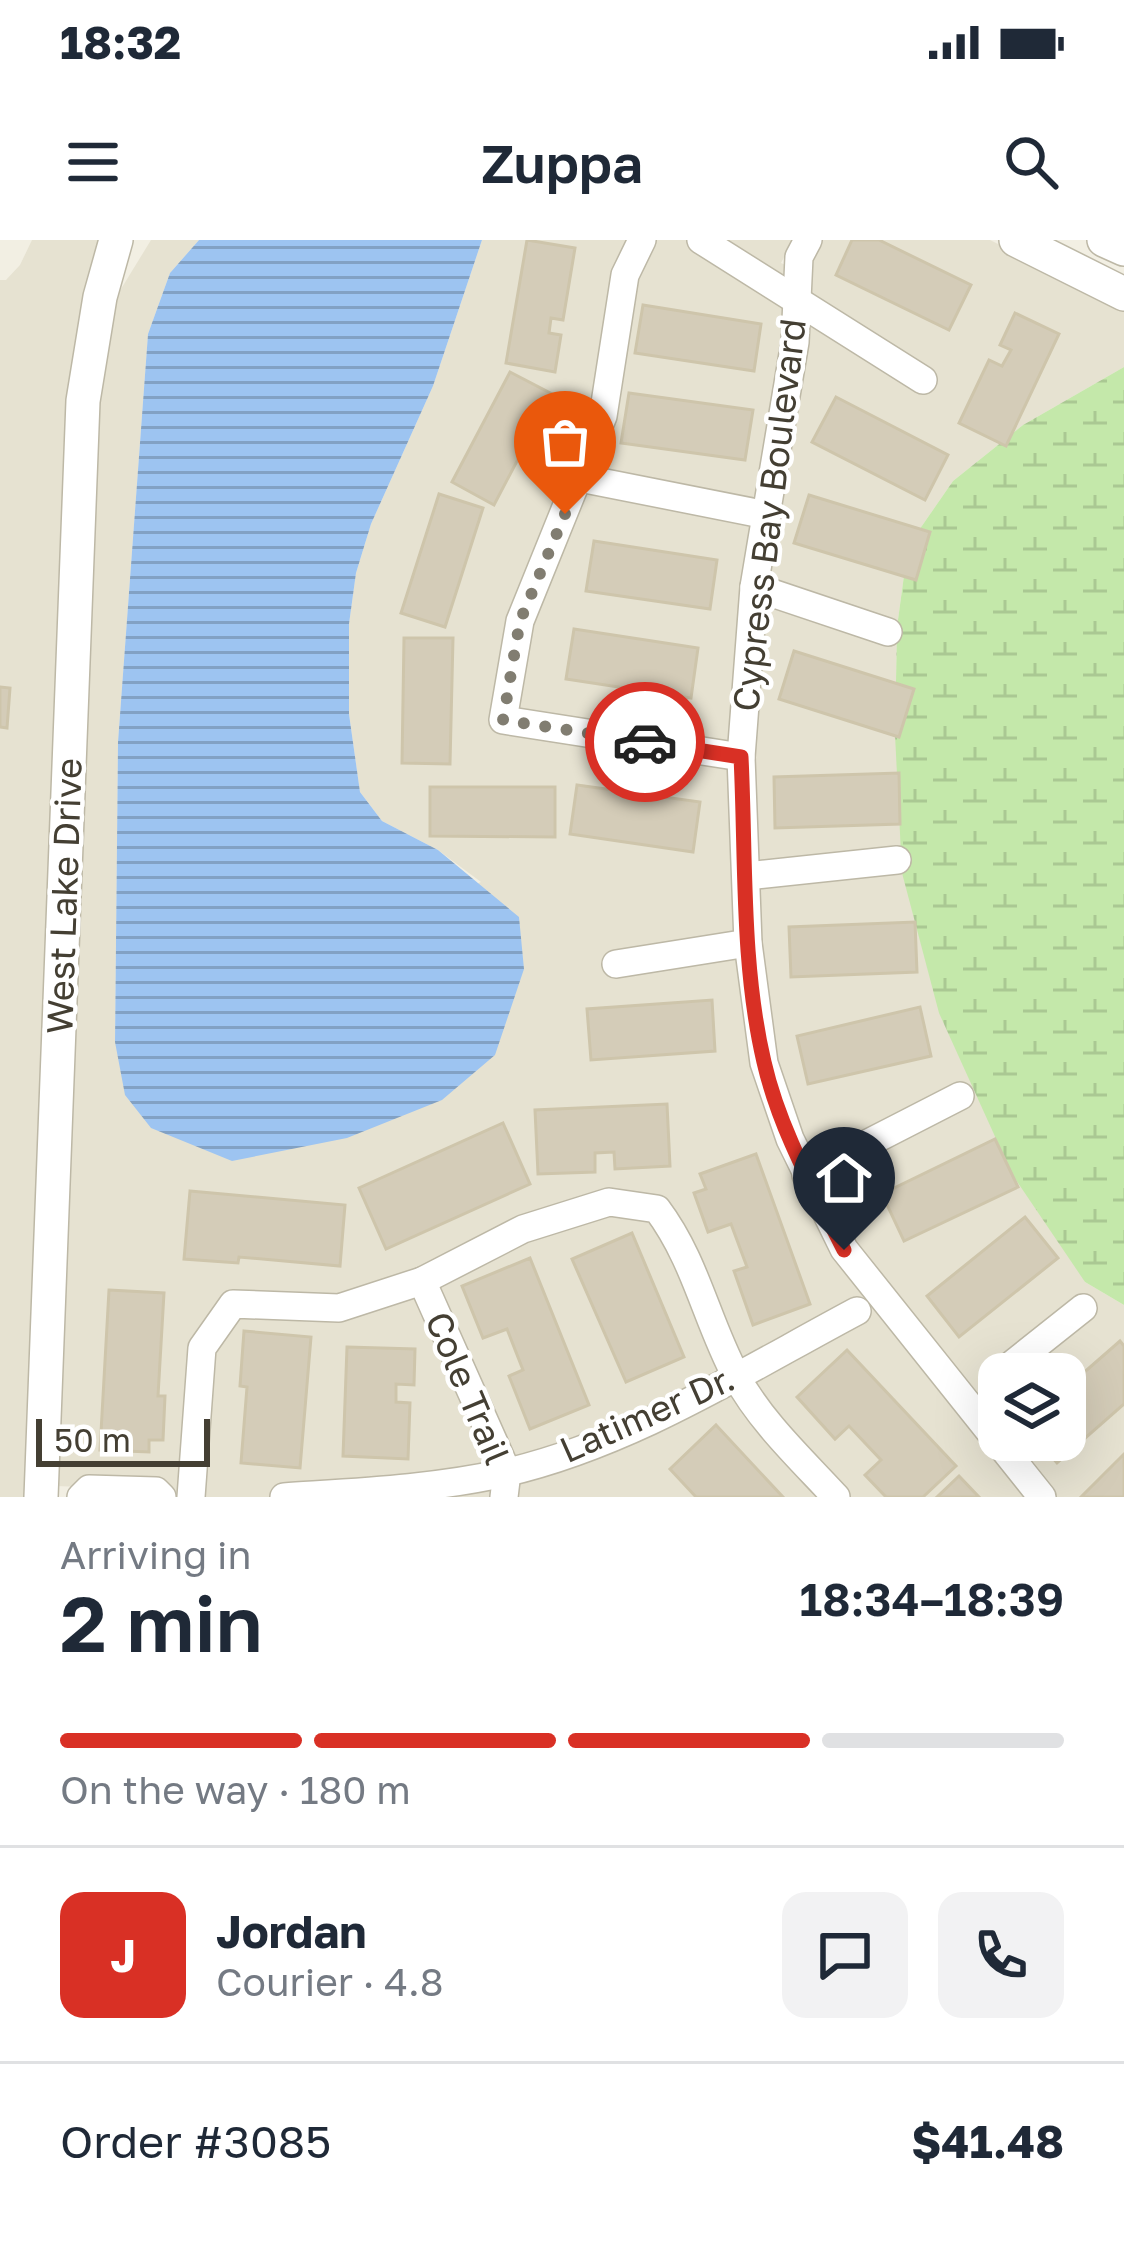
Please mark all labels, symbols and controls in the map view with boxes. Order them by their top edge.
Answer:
text: 18:32 [60,15,181,69]
icon: menu [60,129,126,195]
icon: search [998,129,1064,195]
text: Zuppa [481,130,643,195]
street label: Cypress Bay Boulevard [723,316,814,714]
pin [514,391,616,514]
icon: bag [532,409,598,475]
courier [585,682,705,802]
icon: car [612,709,678,775]
street label: West Lake Drive [37,757,90,1035]
pin [793,1127,895,1250]
icon: home [811,1145,877,1211]
street label: Cole Trail [417,1305,520,1470]
map controls [978,1353,1086,1461]
button: layers [978,1353,1086,1461]
street label: Latimer Dr. [553,1356,741,1471]
scale bar [36,1413,210,1466]
text: 50 m [54,1420,131,1459]
text: Arriving in [60,1531,251,1578]
text: 18:34–18:39 [800,1572,1064,1626]
text: 2 min [60,1576,263,1669]
text: On the way · 180 m [60,1766,411,1813]
button: chat [782,1892,908,2018]
button: phone [938,1892,1064,2018]
text: Jordan [216,1904,367,1958]
text: J [110,1928,136,1982]
text: Courier · 4.8 [216,1958,444,2005]
text: Order #3085 [60,2114,331,2168]
text: $41.48 [911,2114,1064,2168]

